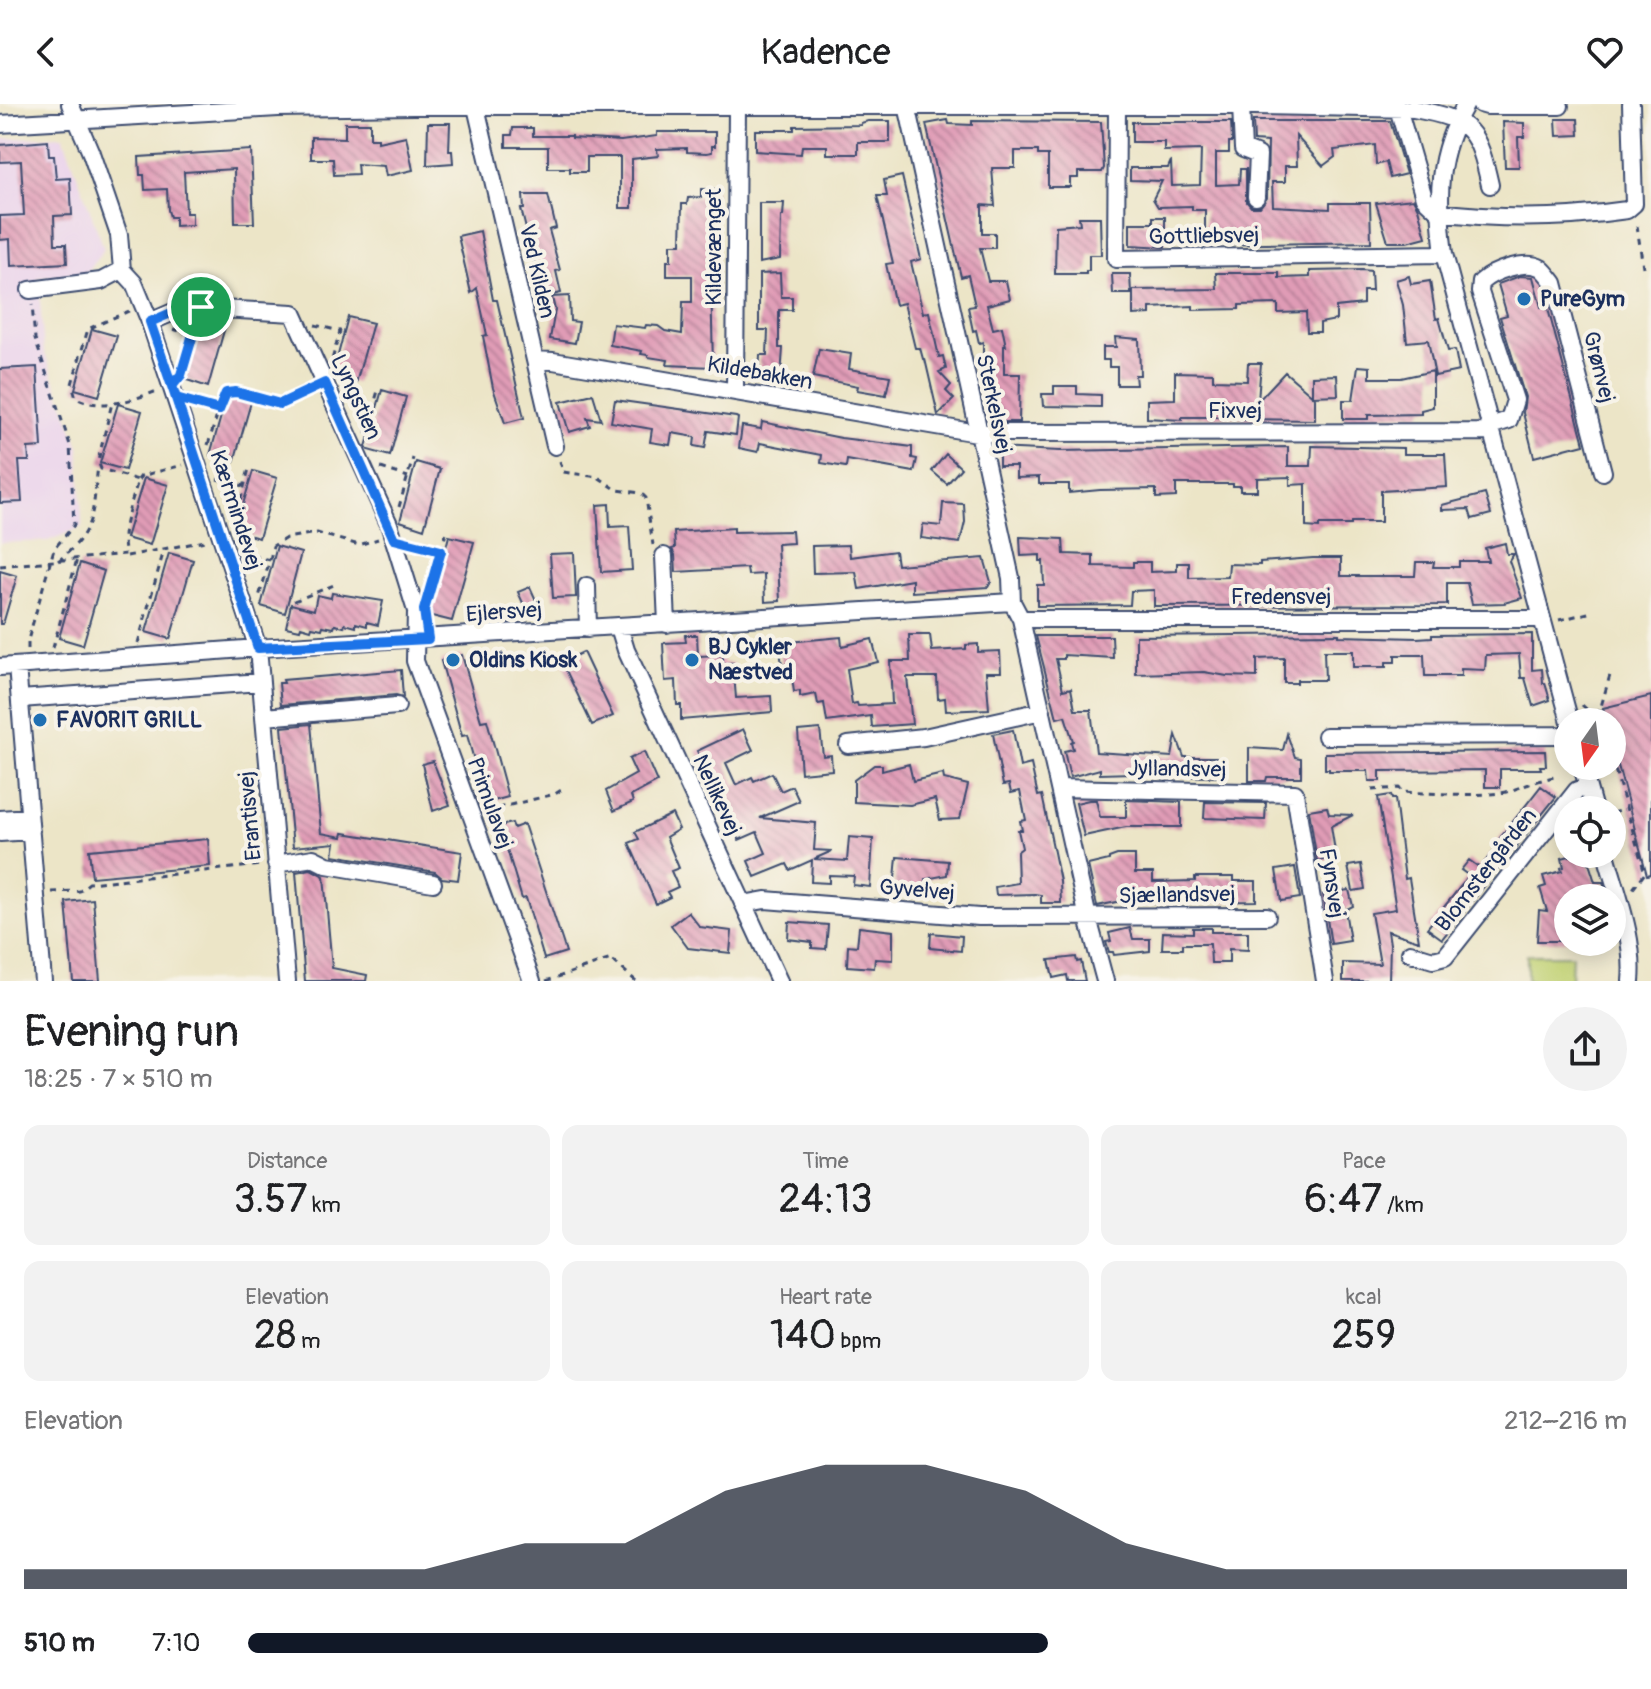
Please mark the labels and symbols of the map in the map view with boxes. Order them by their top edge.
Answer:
street label: Kildevænget [700,188,728,306]
street label: Ved Kilden [513,221,561,321]
street label: Gottliebsvej [1148,221,1260,251]
pin [167,273,235,341]
place label: PureGym [1540,285,1625,313]
marker: PureGym [1515,290,1533,308]
street label: Grønvej [1577,328,1621,406]
street label: Lyngstien [324,350,388,444]
street label: Kildebakken [705,350,815,396]
street label: Sterkelsvej [970,352,1018,456]
street label: Fixvej [1208,397,1262,425]
street label: Kærmindevej [203,447,269,573]
street label: Fredensvej [1231,583,1331,611]
street label: Ejlersvej [465,595,543,629]
place label: BJ Cykler Næstved [708,633,793,686]
place label: Oldins Kiosk [469,646,578,674]
marker: Oldins Kiosk [444,651,462,669]
marker: BJ Cykler Næstved [683,651,701,669]
place label: FAVORIT GRILL [56,706,202,734]
north arrow [1554,708,1626,780]
marker: FAVORIT GRILL [31,711,49,729]
street label: Nellikevej [686,750,748,840]
street label: Primulavej [461,754,519,852]
street label: Jyllandsvej [1127,754,1227,784]
street label: Erantisvej [232,770,268,862]
street label: Blomstergården [1429,803,1543,937]
street label: Fynsvej [1313,846,1351,920]
street label: Gyvelvej [878,873,956,907]
street label: Sjællandsvej [1118,880,1236,910]

